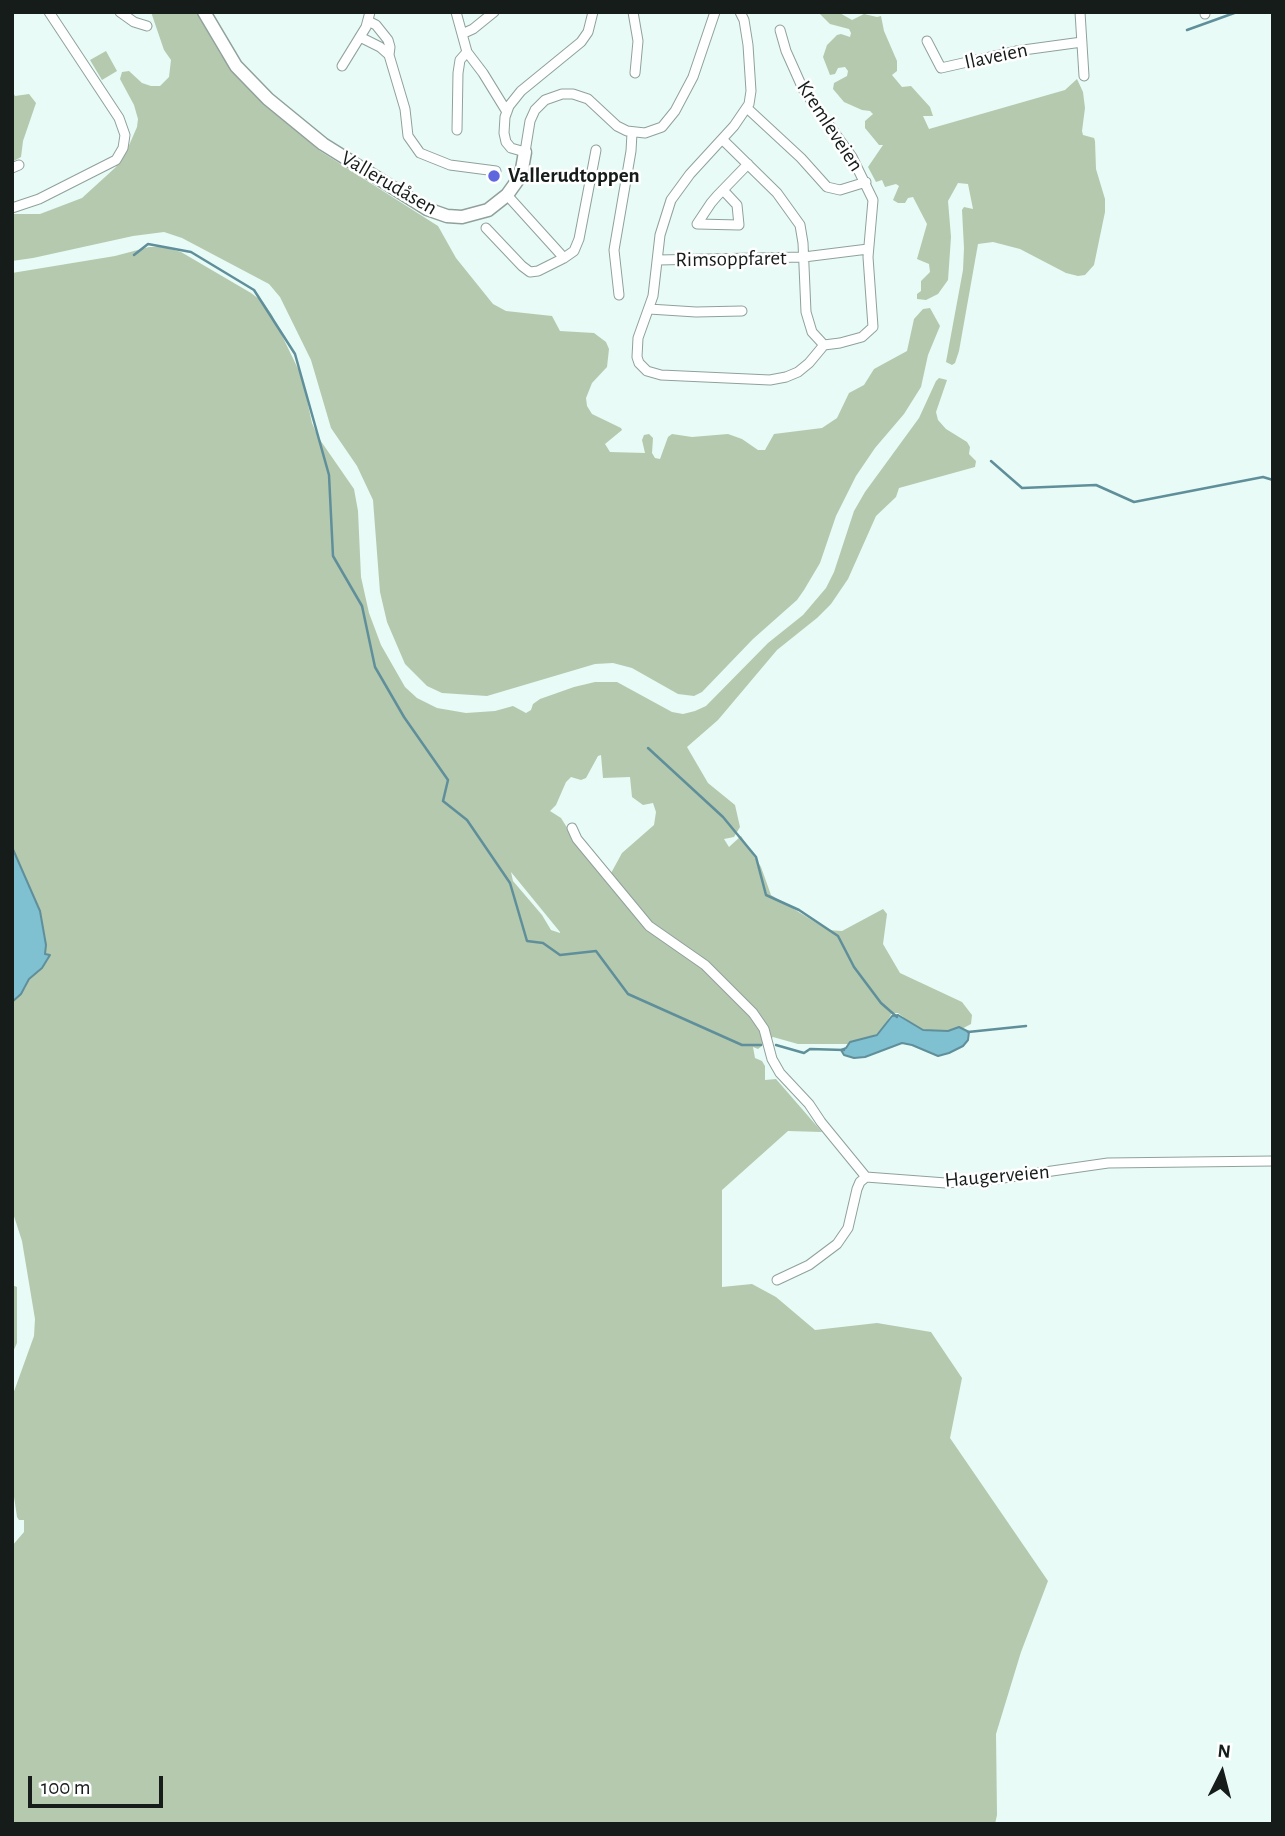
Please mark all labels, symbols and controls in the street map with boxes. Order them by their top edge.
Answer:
street label: Ilaveien [962,37,1030,75]
street label: Kremleveien [791,76,869,176]
street label: Vallerudåsen [336,145,442,221]
place label: Vallerudtoppen [508,163,640,189]
marker: Vallerudtoppen [486,168,502,184]
street label: Rimsoppfaret [675,245,787,273]
street label: Haugerveien [944,1159,1050,1193]
north arrow [1187,1738,1257,1808]
text: N [1217,1741,1232,1762]
scale bar [32,1762,166,1806]
text: 100 m [41,1777,91,1798]

